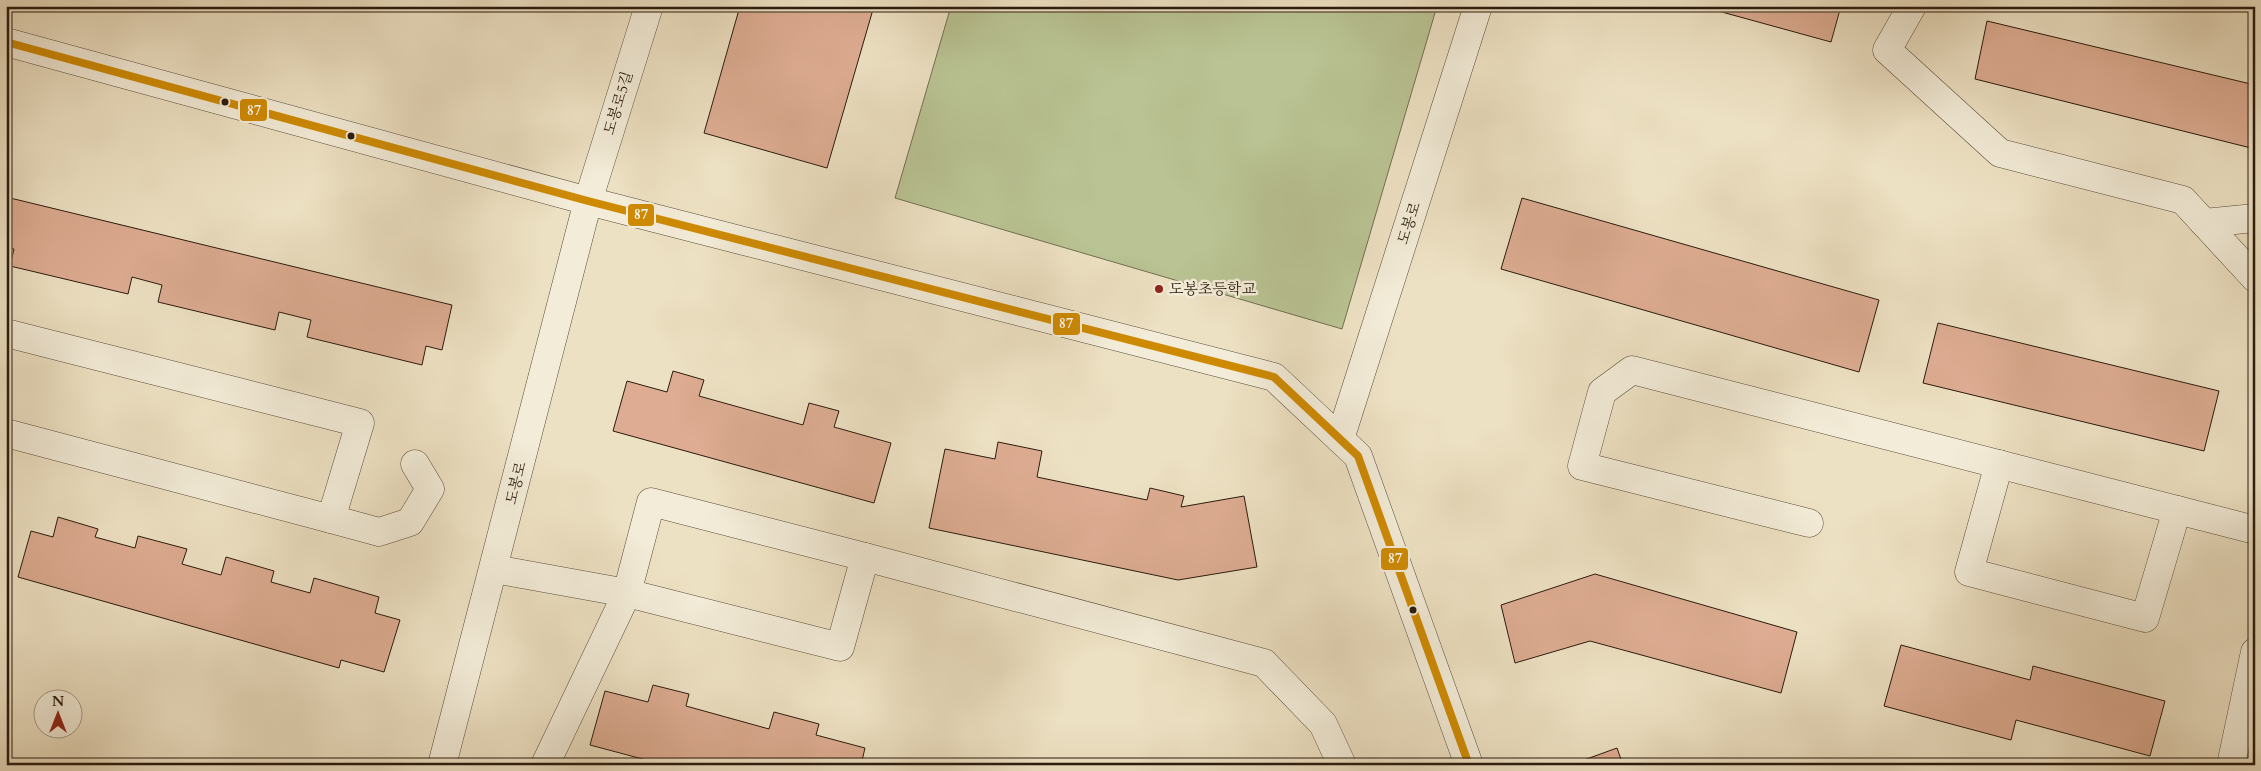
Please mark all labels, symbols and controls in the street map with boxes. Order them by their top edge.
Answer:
street label: 도봉로5길 [599,69,637,137]
unlabelled marker [220,97,230,107]
line badge: 87 [239,98,268,122]
text: 87 [247,101,261,120]
unlabelled marker [346,131,356,141]
street label: 도봉로 [1393,199,1425,247]
line badge: 87 [627,203,655,227]
text: 87 [634,205,648,224]
place label: 도봉초등학교 [1169,279,1256,299]
marker: 도봉초등학교 [1153,283,1165,295]
line badge: 87 [1052,312,1081,336]
text: 87 [1059,314,1073,333]
street label: 도봉로 [501,459,531,507]
line badge: 87 [1380,547,1409,571]
text: 87 [1388,549,1402,568]
unlabelled marker [1408,605,1418,615]
north arrow [32,688,82,738]
text: N [52,692,64,711]

